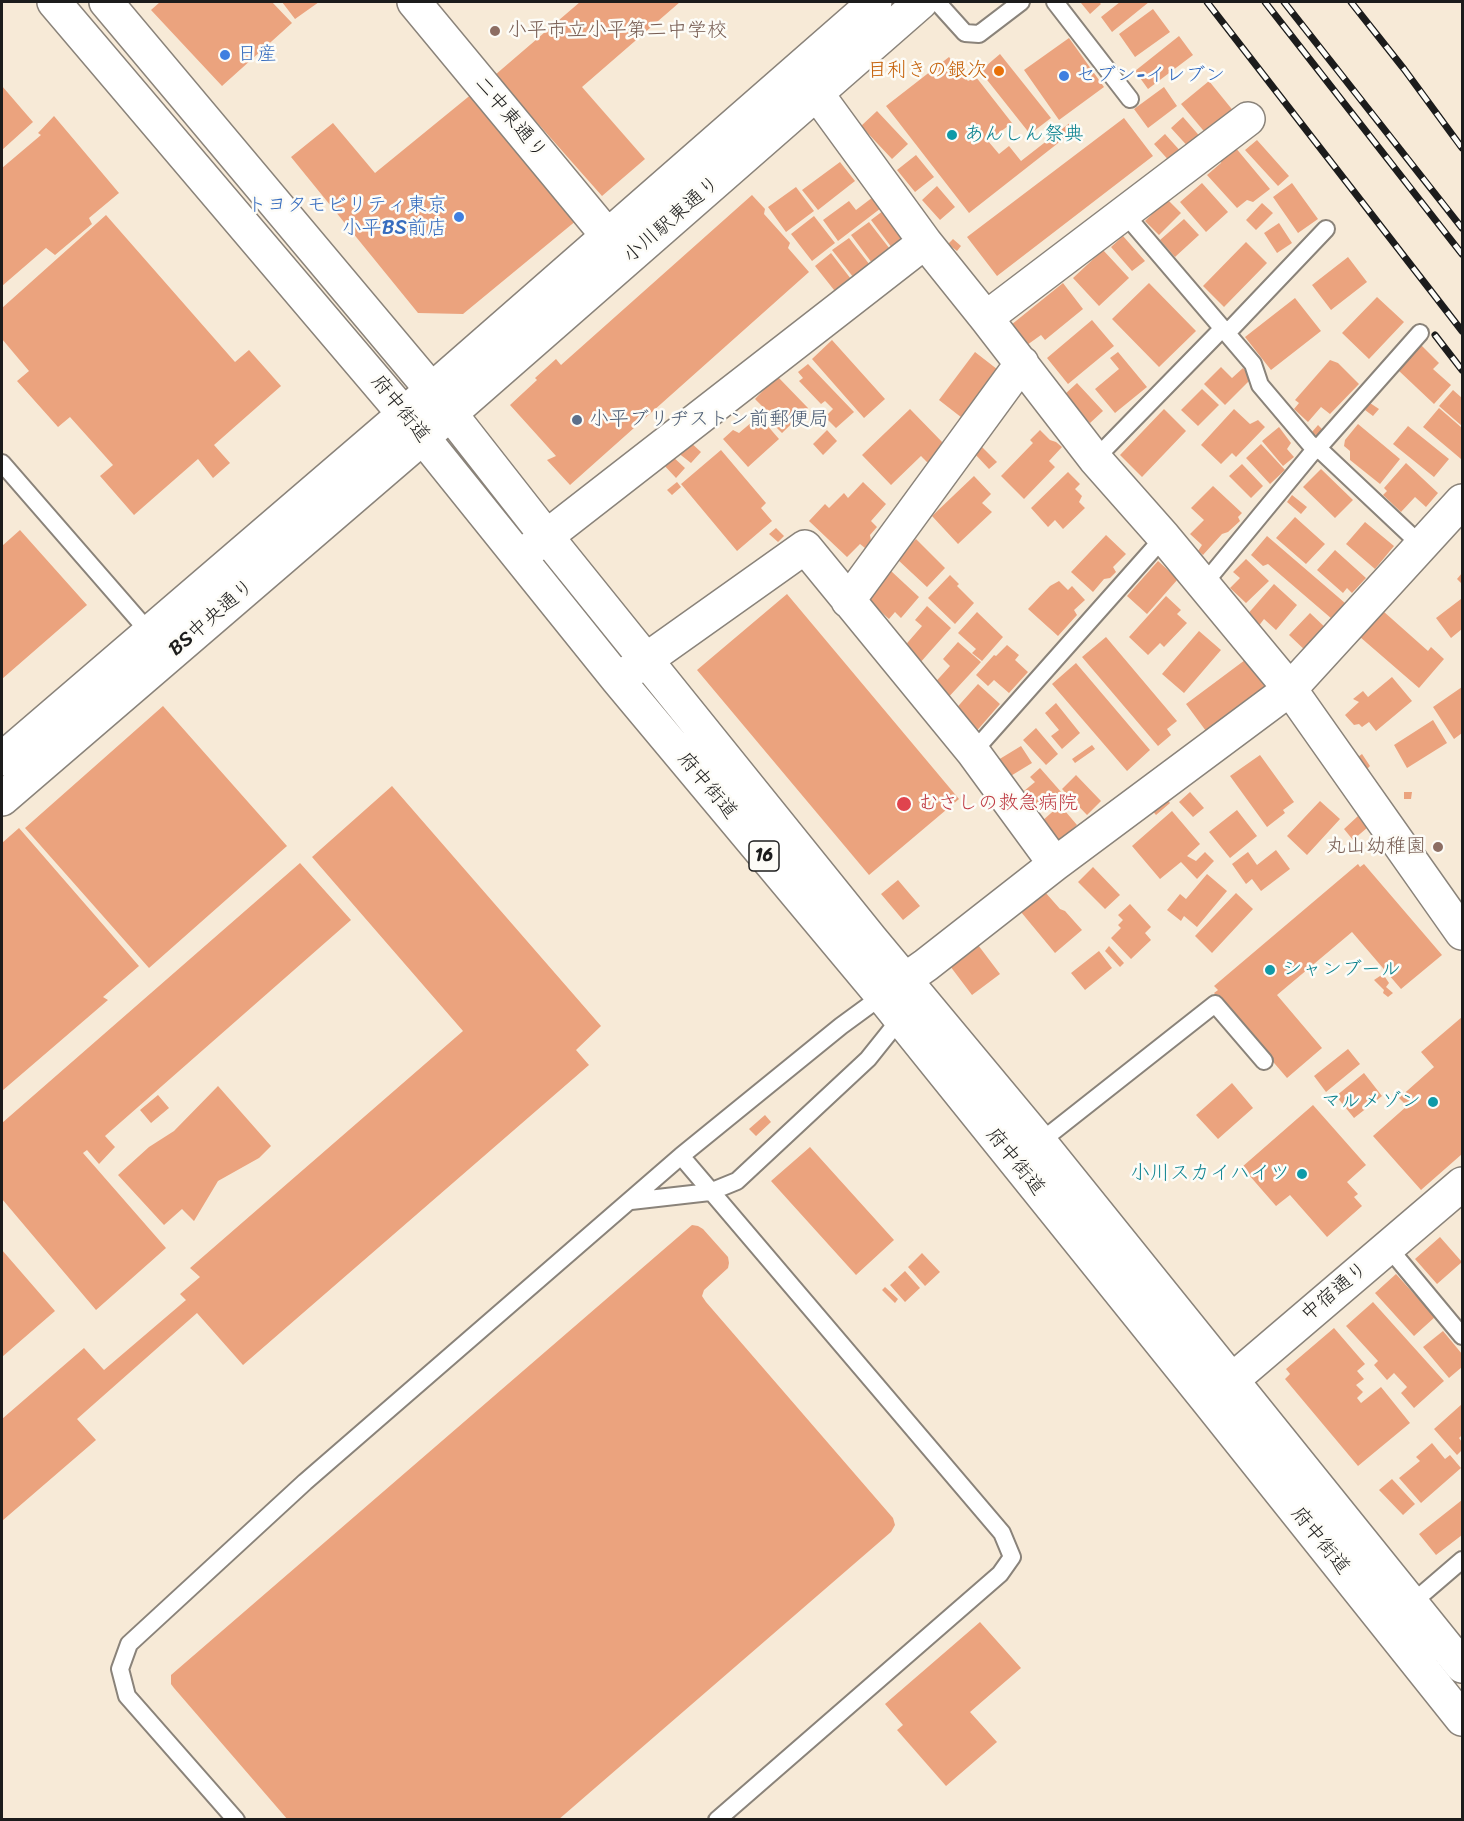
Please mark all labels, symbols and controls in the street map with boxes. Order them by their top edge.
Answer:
place label: 小平市立小平第二中学校 [507,19,727,43]
marker: 小平市立小平第二中学校 [488,24,502,38]
place label: 日産 [237,43,277,67]
marker: 日産 [218,48,232,62]
place label: 目利きの銀次 [867,59,987,83]
marker: 目利きの銀次 [992,64,1006,78]
place label: セブン-イレブン [1076,64,1225,88]
marker: セブン-イレブン [1057,69,1071,83]
street label: 二中東通り [469,72,551,164]
place label: あんしん祭典 [964,123,1084,147]
marker: あんしん祭典 [945,128,959,142]
street label: 小川駅東通り [619,172,725,268]
place label: トヨタモビリティ東京 小平BS前店 [247,194,447,241]
marker: トヨタモビリティ東京 小平BS前店 [452,210,466,224]
street label: 府中街道 [366,370,434,448]
place label: 小平ブリヂストン前郵便局 [589,408,829,432]
marker: 小平ブリヂストン前郵便局 [570,413,584,427]
street label: BS中央通り [164,574,260,662]
street label: 府中街道 [672,748,742,824]
place label: むさしの救急病院 [918,792,1078,816]
marker: むさしの救急病院 [895,795,913,813]
place label: 丸山幼稚園 [1326,835,1426,859]
marker: 丸山幼稚園 [1431,840,1445,854]
road number: 16 [749,841,779,871]
place label: シャンブール [1282,958,1401,982]
marker: シャンブール [1263,963,1277,977]
place label: マルメゾン [1321,1090,1421,1114]
marker: マルメゾン [1426,1095,1440,1109]
street label: 府中街道 [981,1123,1049,1201]
place label: 小川スカイハイツ [1130,1162,1290,1186]
marker: 小川スカイハイツ [1295,1167,1309,1181]
street label: 中宿通り [1297,1257,1373,1327]
street label: 府中街道 [1286,1502,1354,1580]

